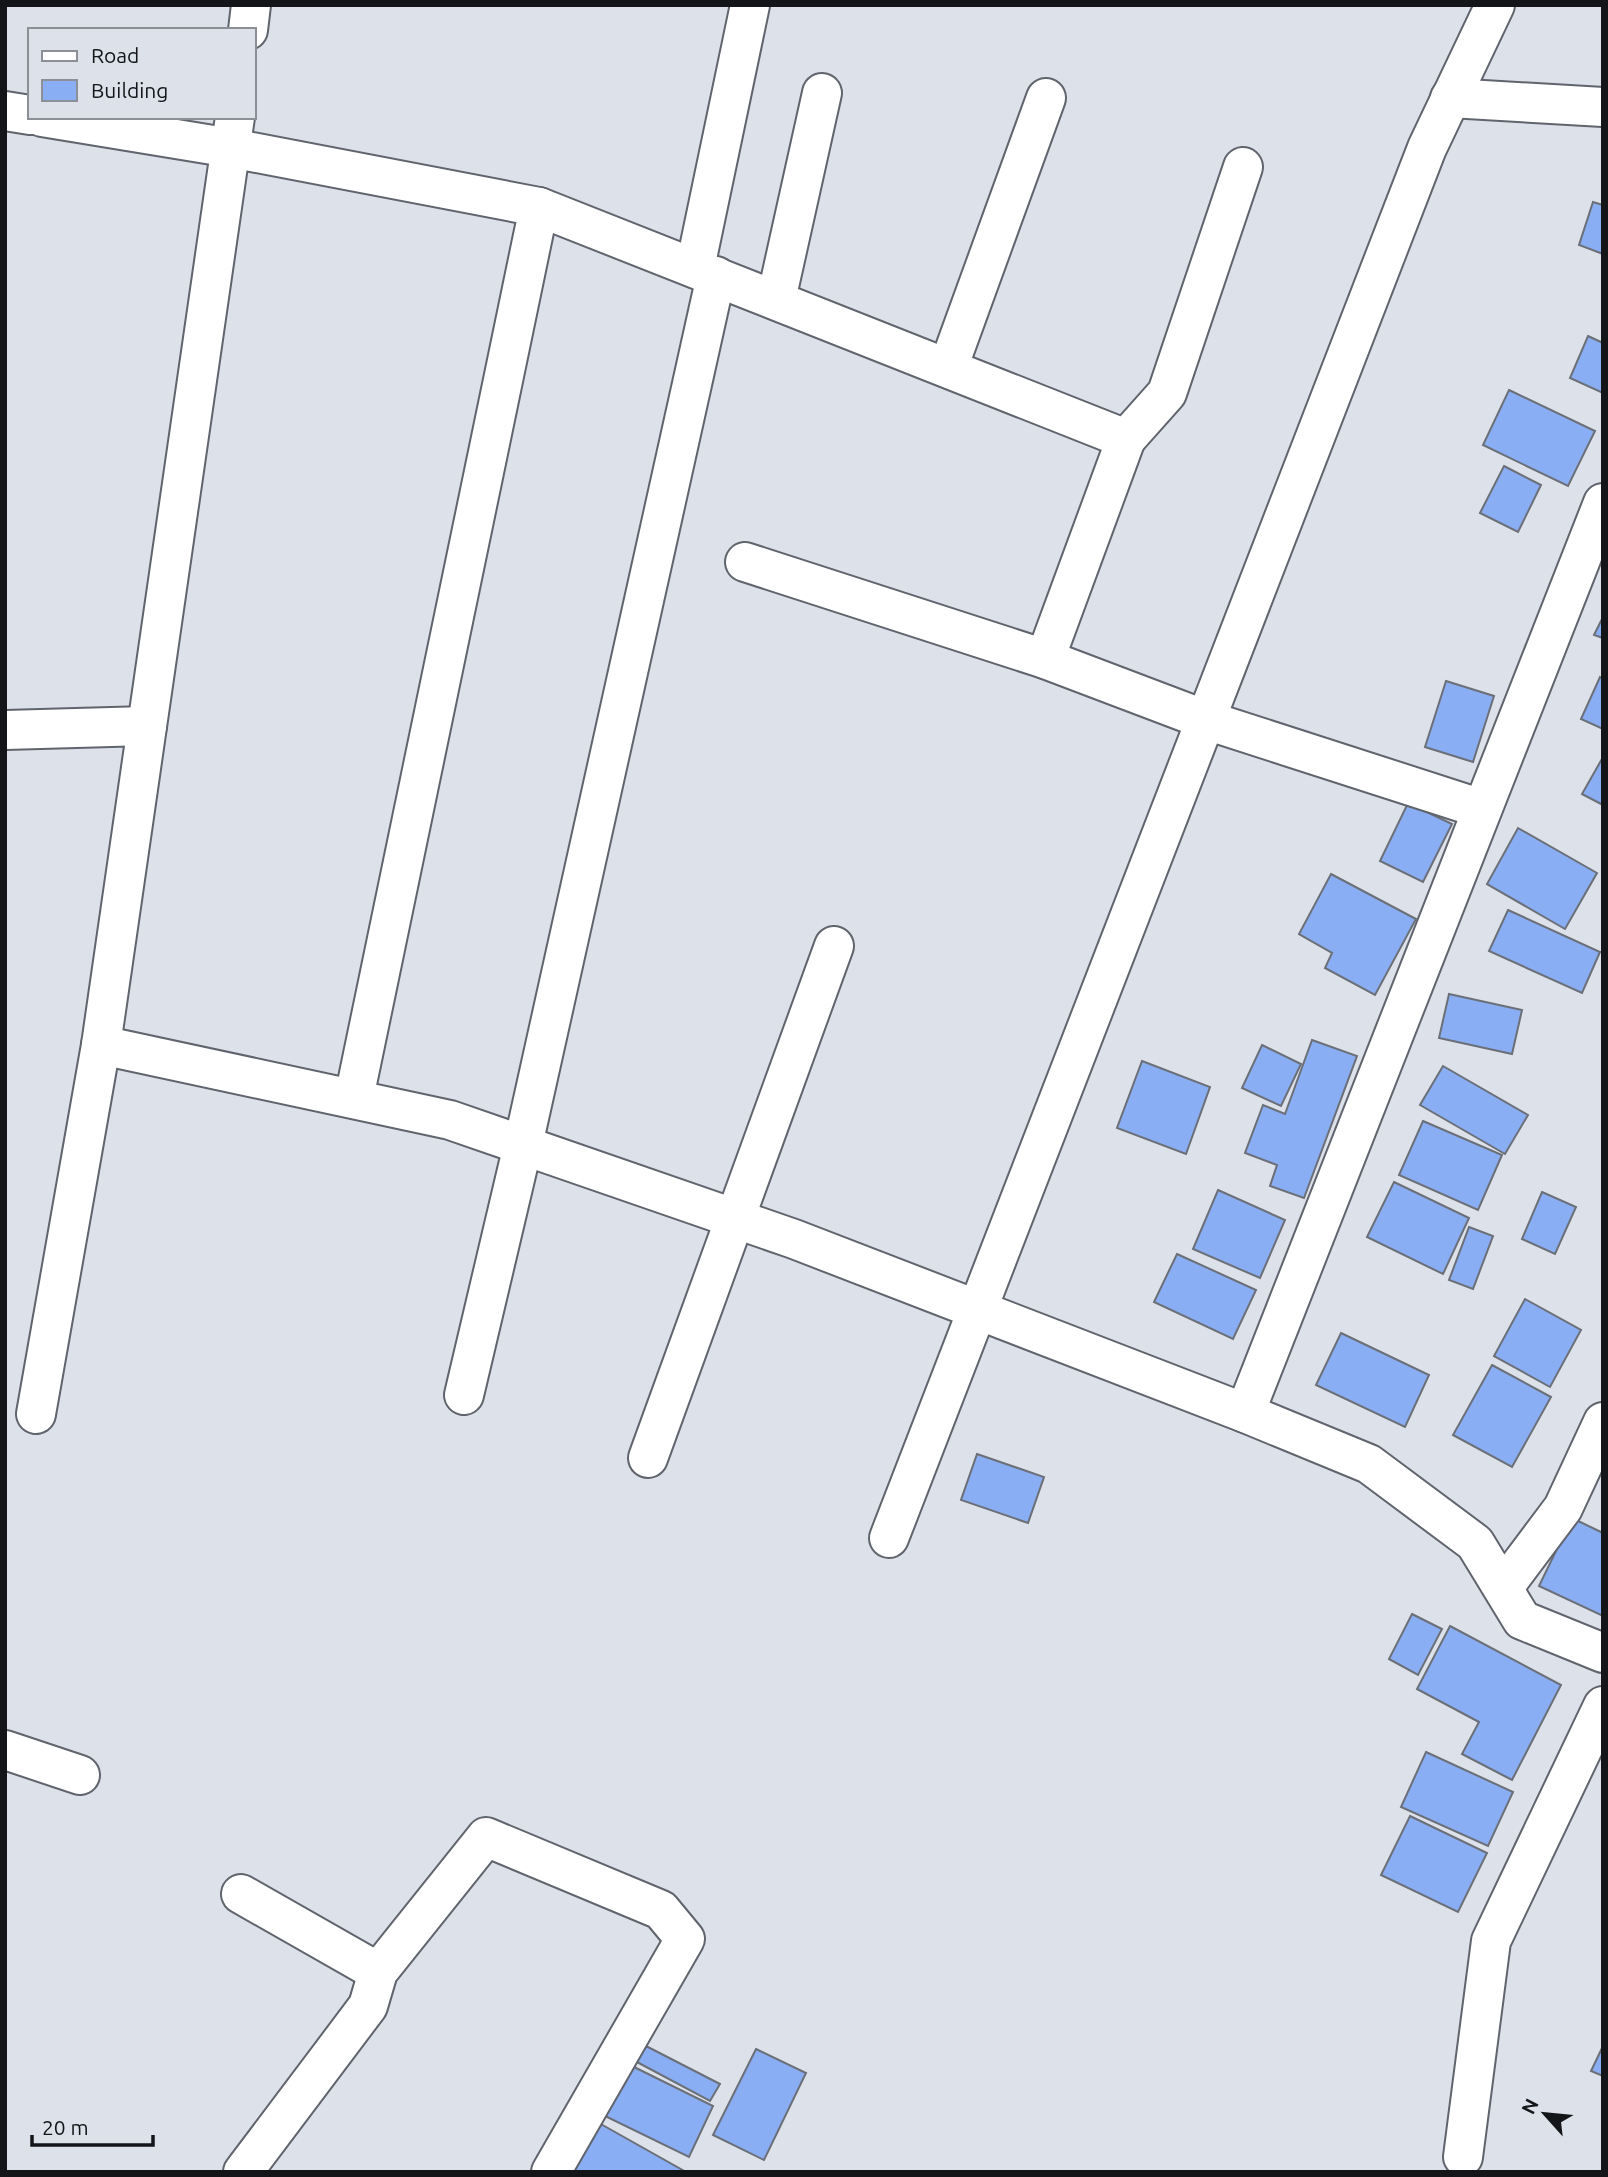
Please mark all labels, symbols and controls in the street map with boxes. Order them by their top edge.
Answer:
legend [28,28,256,119]
text: Road [91,43,139,67]
text: Building [91,78,168,102]
north arrow [1510,2079,1580,2149]
text: N [1517,2095,1543,2118]
scale bar [32,2104,152,2148]
text: 20 m [42,2115,89,2139]

